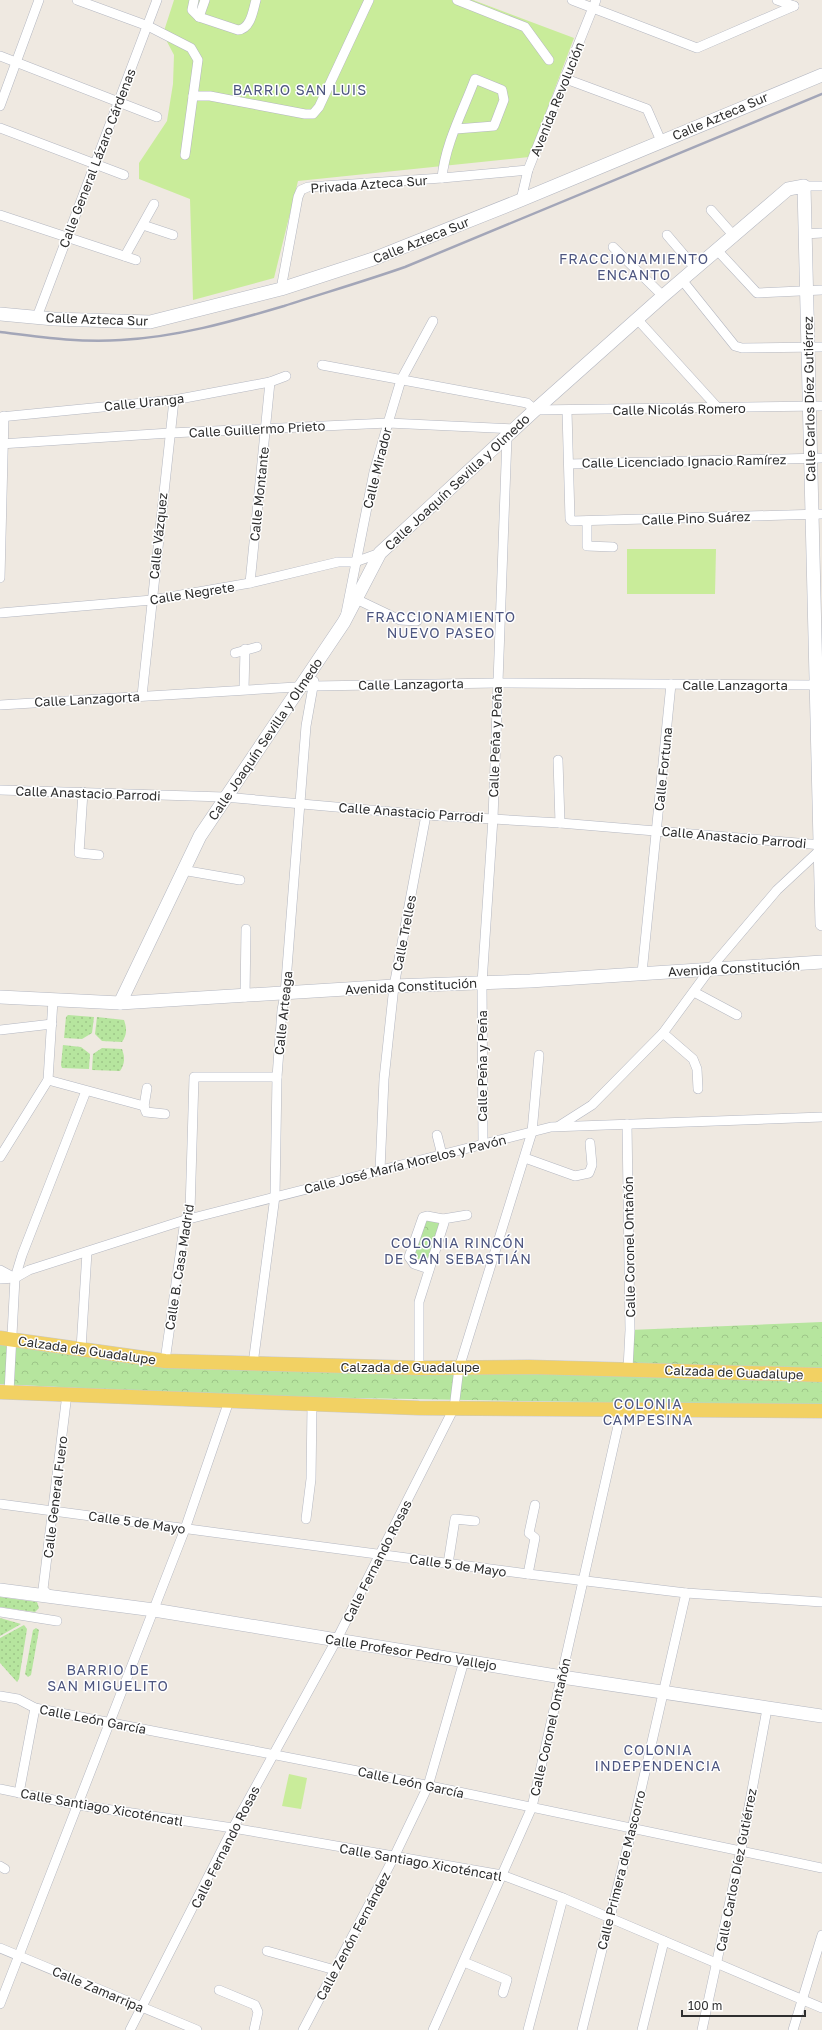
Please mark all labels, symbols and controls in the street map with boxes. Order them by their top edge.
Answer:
street label: Avenida Revolución [527,40,587,158]
street label: Calle General Lázaro Cárdenas [55,66,139,250]
district label: BARRIO SAN LUIS [233,81,367,98]
street label: Calle Azteca Sur [670,89,770,143]
street label: Privada Azteca Sur [310,172,428,196]
street label: Calle Azteca Sur [370,213,472,267]
district label: FRACCIONAMIENTO ENCANTO [559,250,709,283]
street label: Calle Azteca Sur [45,309,149,329]
street label: Calle Carlos Díez Gutiérrez [800,316,818,482]
street label: Calle Uranga [103,390,185,414]
street label: Calle Nicolás Romero [612,400,746,418]
street label: Calle Joaquín Sevilla y Olmedo [381,410,533,554]
street label: Calle Guillermo Prieto [188,417,326,441]
street label: Calle Mirador [359,426,395,510]
street label: Calle Montante [246,446,272,542]
street label: Calle Licenciado Ignacio Ramírez [581,451,787,471]
street label: Calle Vázquez [145,491,171,580]
street label: Calle Pino Suárez [641,508,751,528]
street label: Calle Negrete [148,578,236,608]
district label: FRACCIONAMIENTO NUEVO PASEO [366,608,516,641]
street label: Calle Joaquín Sevilla y Olmedo [205,655,326,823]
street label: Calle Lanzagorta [358,675,464,693]
street label: Calle Lanzagorta [682,677,788,693]
street label: Calle Peña y Peña [485,686,505,798]
street label: Calle Lanzagorta [34,688,140,710]
street label: Calle Fortuna [651,726,675,812]
street label: Calle Anastacio Parrodi [15,782,161,804]
street label: Calle Anastacio Parrodi [338,799,484,825]
street label: Calle Anastacio Parrodi [661,823,807,851]
street label: Calle Trelles [389,893,419,972]
street label: Avenida Constitución [668,957,800,979]
street label: Calle Arteaga [271,970,295,1056]
street label: Avenida Constitución [345,975,477,997]
street label: Calle Peña y Peña [474,1010,490,1122]
street label: Calle José María Morelos y Pavón [302,1131,508,1197]
street label: Calle Coronel Ontañón [620,1176,638,1318]
street label: Calle B. Casa Madrid [161,1203,197,1331]
district label: COLONIA RINCÓN DE SAN SEBASTIÁN [384,1234,532,1267]
street label: Calzada de Guadalupe [17,1332,157,1368]
street label: Calzada de Guadalupe [340,1359,480,1375]
street label: Calzada de Guadalupe [664,1362,804,1382]
district label: COLONIA CAMPESINA [603,1395,693,1428]
street label: Calle General Fuero [40,1435,70,1559]
street label: Calle Fernando Rosas [339,1497,415,1625]
street label: Calle 5 de Mayo [87,1507,187,1537]
street label: Calle 5 de Mayo [408,1550,508,1580]
street label: Calle Profesor Pedro Vallejo [324,1631,498,1674]
street label: Calle Coronel Ontañón [526,1656,574,1798]
district label: BARRIO DE SAN MIGUELITO [47,1661,169,1694]
street label: Calle León García [38,1701,148,1737]
district label: COLONIA INDEPENDENCIA [594,1741,722,1774]
street label: Calle León García [356,1763,466,1801]
street label: Calle Fernando Rosas [187,1783,263,1911]
street label: Calle Santiago Xicoténcatl [19,1785,185,1829]
street label: Calle Carlos Díez Gutiérrez [712,1787,760,1953]
street label: Calle Primera de Mascorro [593,1788,649,1951]
street label: Calle Santiago Xicoténcatl [338,1840,504,1884]
street label: Calle Zenón Fernández [312,1869,394,2003]
street label: Calle Zamarripa [50,1962,146,2016]
scale bar [682,1992,805,2018]
text: 100 m [688,1998,722,2013]

